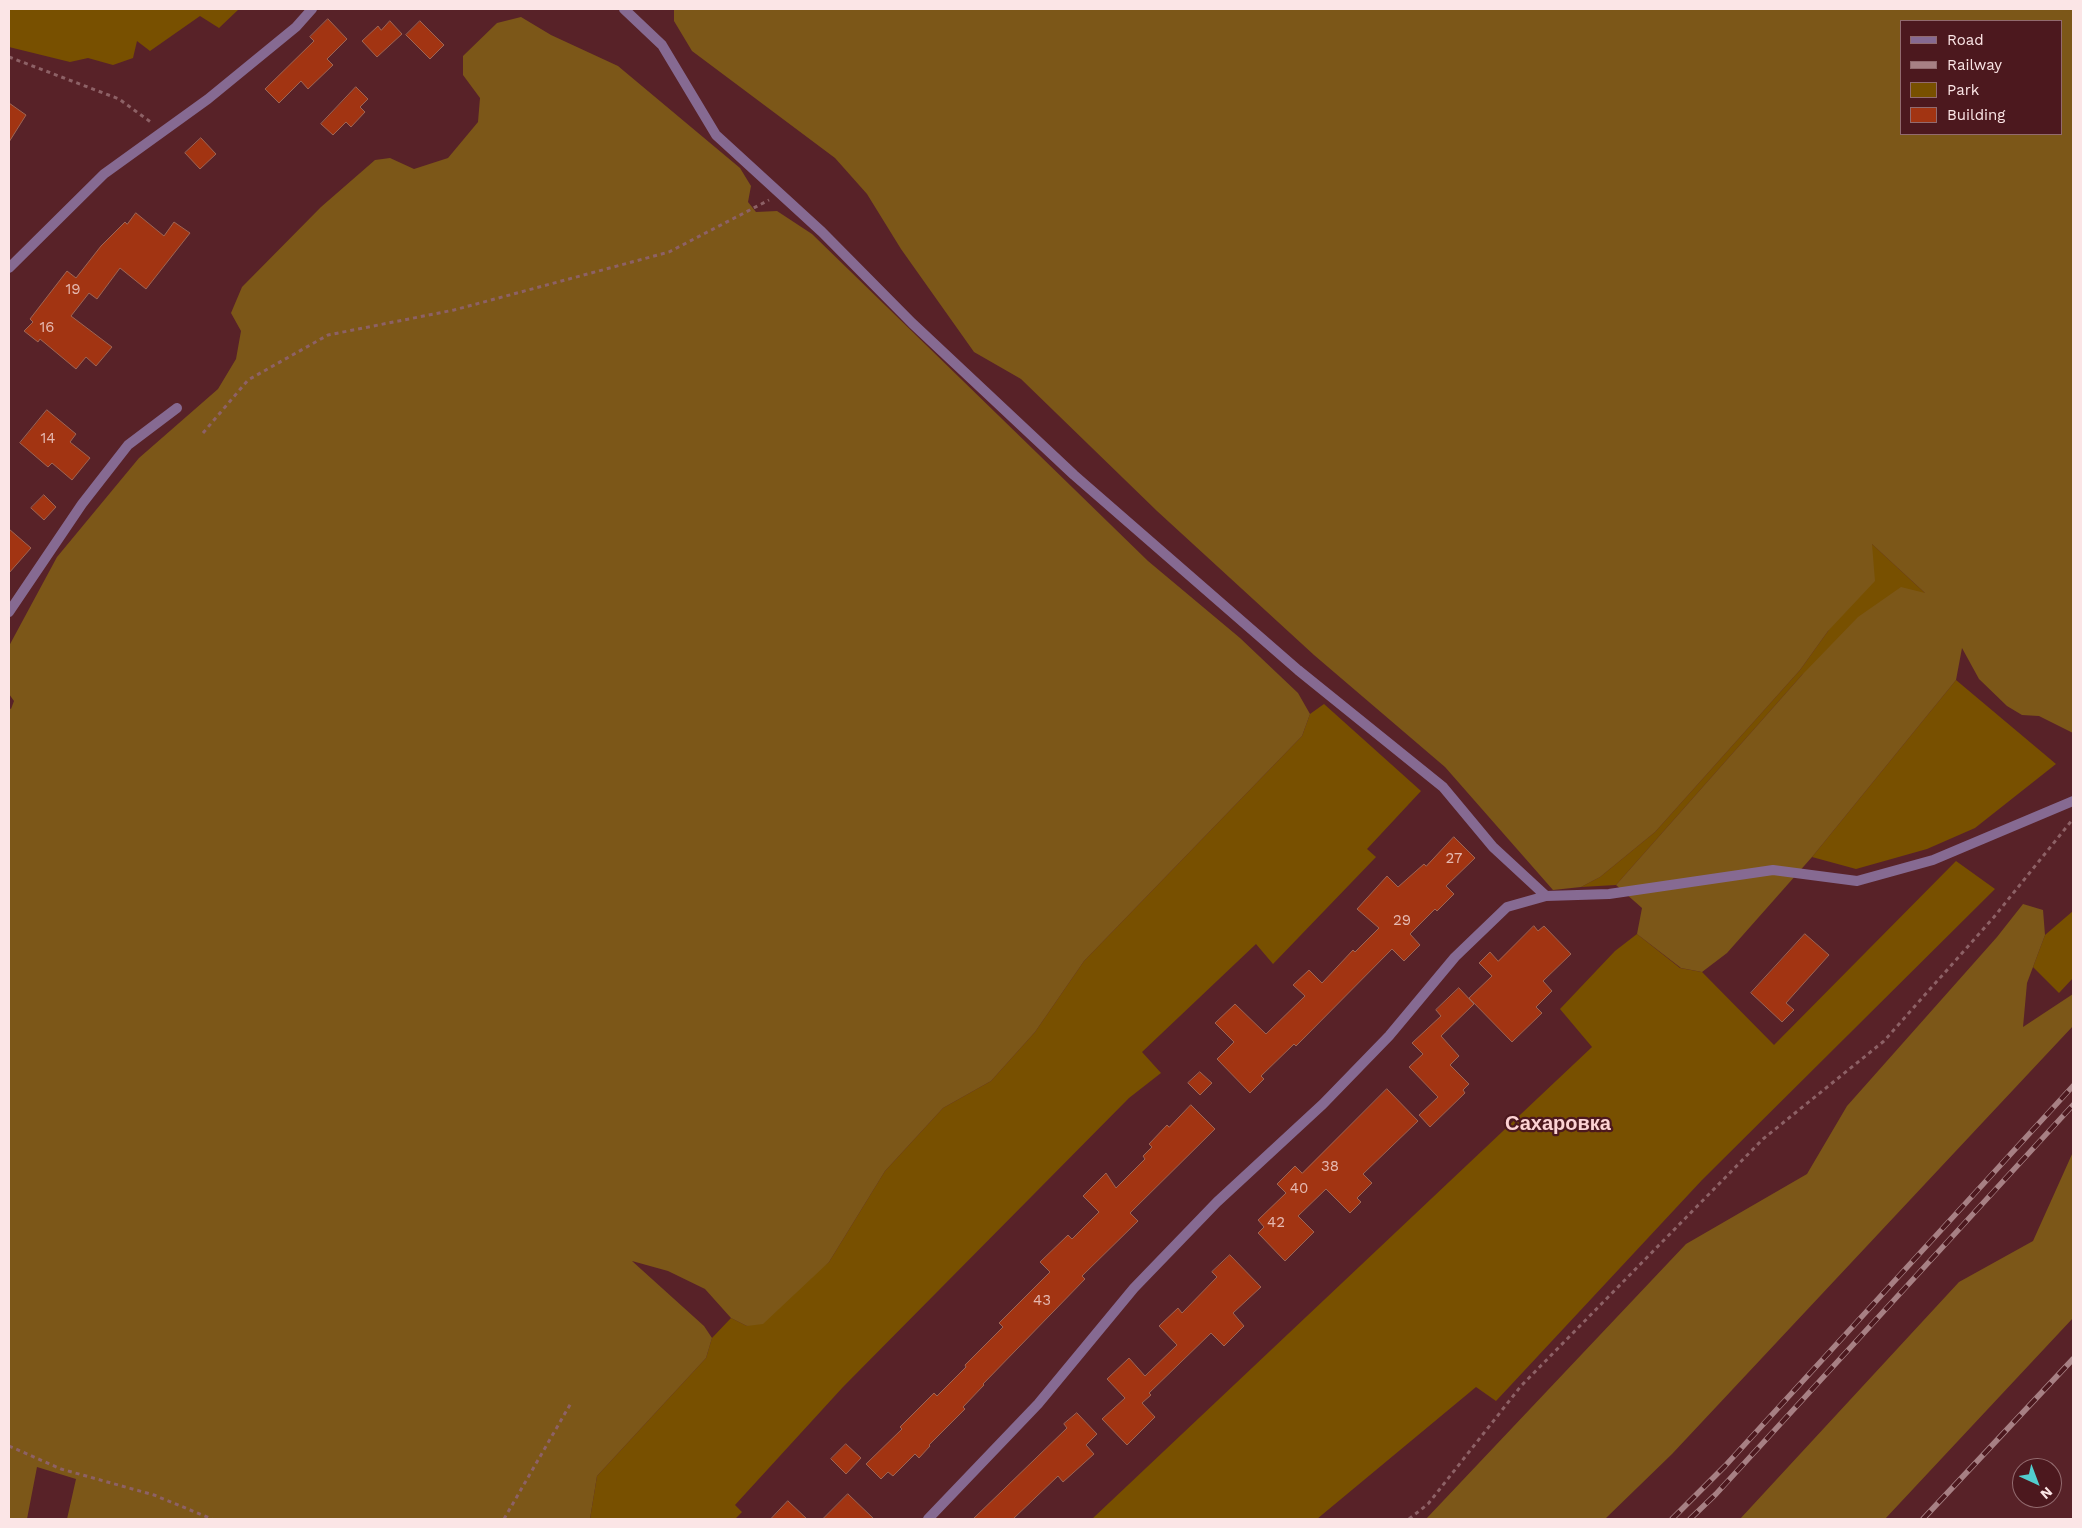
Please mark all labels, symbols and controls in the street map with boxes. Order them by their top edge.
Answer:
legend [1900,20,2062,135]
text: Road [1947,31,1984,49]
text: Railway [1947,56,2002,74]
text: Park [1947,81,1979,99]
text: Building [1947,106,2005,124]
house number: 19 [65,281,81,299]
house number: 16 [40,319,54,337]
house number: 14 [40,430,56,448]
house number: 27 [1446,850,1462,868]
house number: 29 [1393,912,1411,930]
district label: Сахаровка [1505,1112,1611,1136]
house number: 38 [1321,1158,1339,1176]
house number: 40 [1290,1180,1308,1198]
house number: 42 [1267,1214,1285,1232]
house number: 43 [1033,1292,1051,1310]
north arrow [2012,1458,2062,1508]
text: N [2037,1484,2056,1503]

